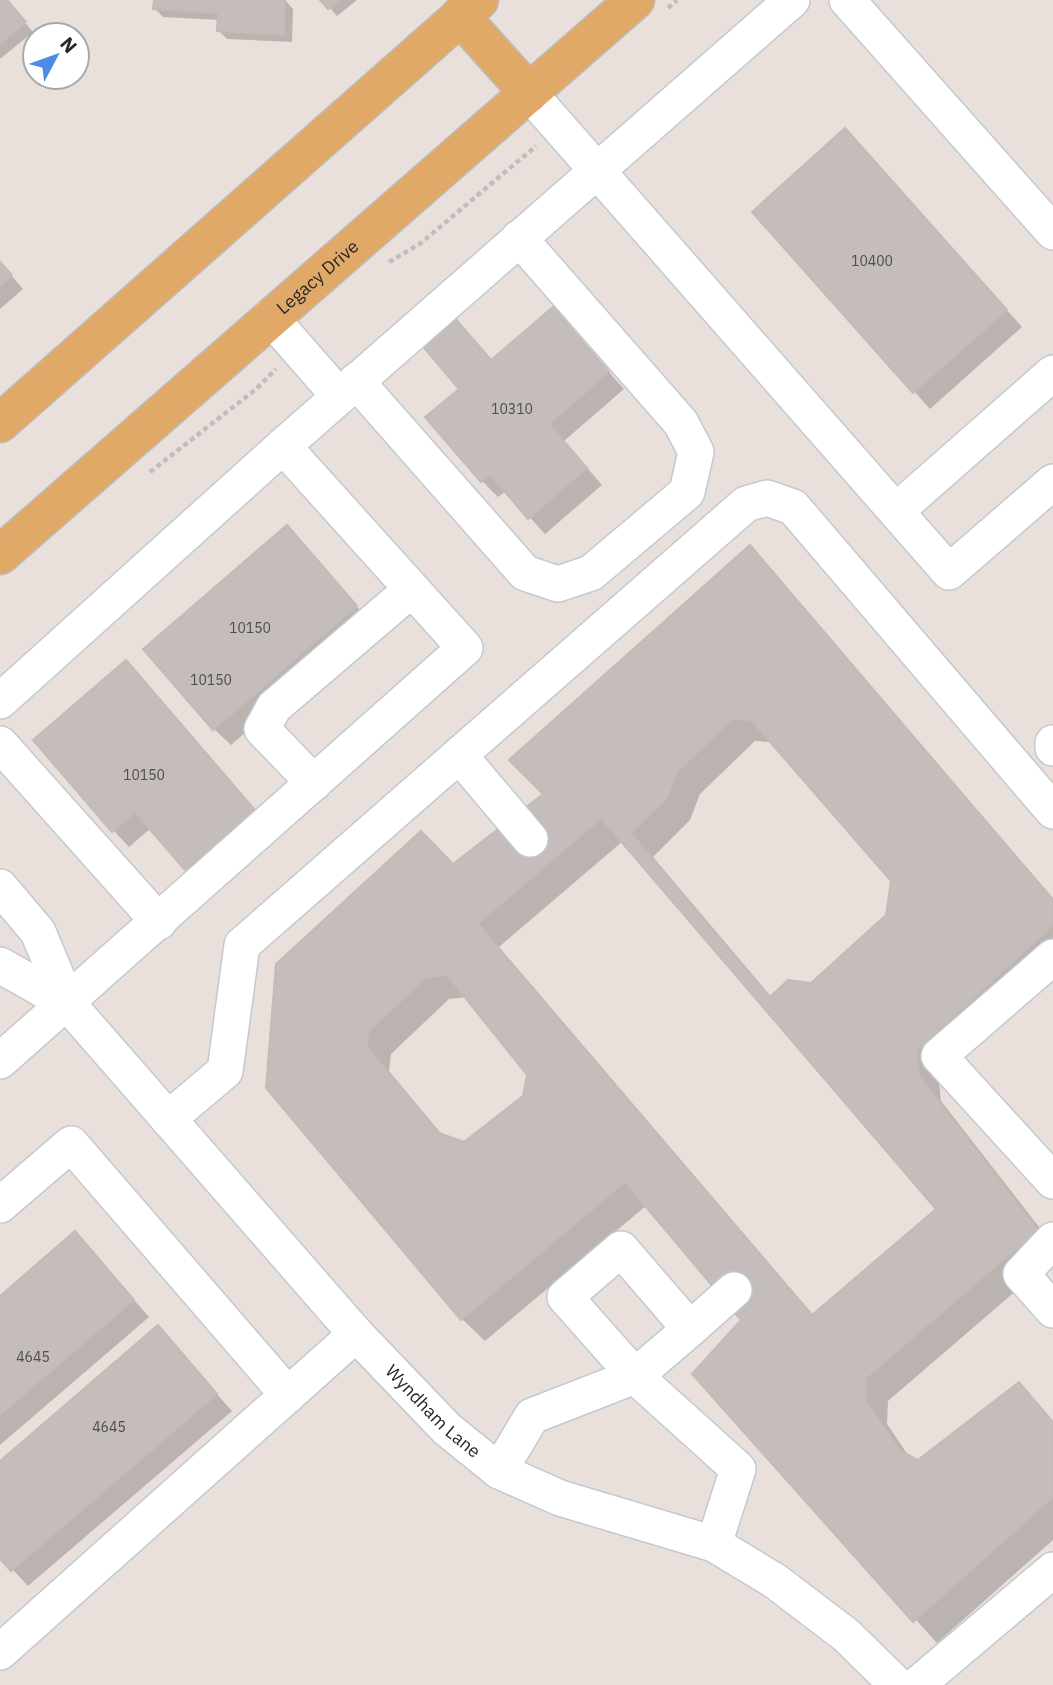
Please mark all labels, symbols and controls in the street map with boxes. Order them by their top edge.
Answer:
north arrow [21,21,91,91]
text: N [55,32,82,58]
street label: Legacy Drive [271,235,363,319]
house number: 10400 [851,252,893,270]
house number: 10310 [491,400,533,418]
house number: 10150 [229,619,271,637]
house number: 10150 [190,671,232,689]
house number: 10150 [123,766,165,784]
house number: 4645 [16,1348,50,1366]
street label: Wyndham Lane [381,1360,486,1463]
house number: 4645 [92,1418,126,1436]

